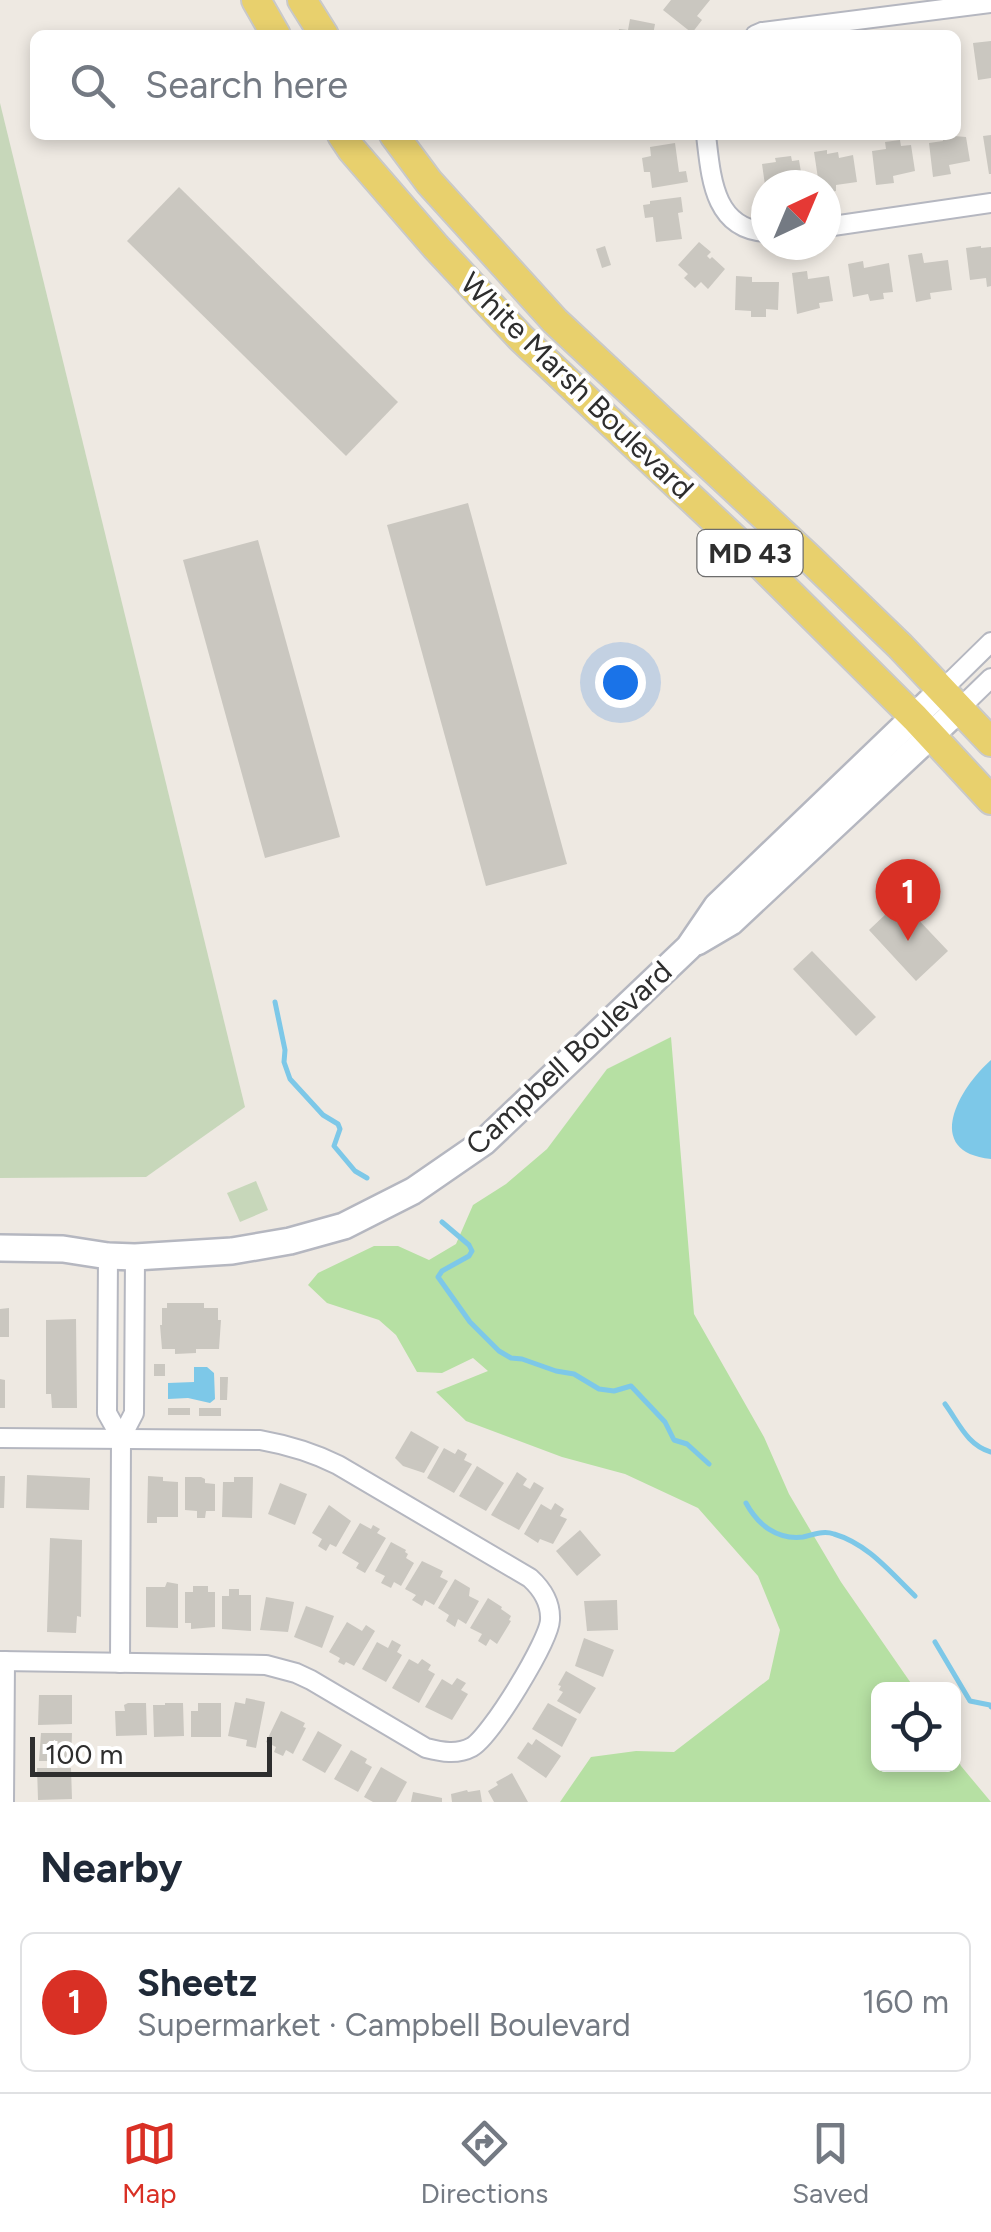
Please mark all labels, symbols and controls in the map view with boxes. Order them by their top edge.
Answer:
search box [30,30,961,140]
icon: search [65,58,120,113]
text: Search here [145,62,348,108]
north arrow [751,170,841,260]
street label: White Marsh Boulevard [453,265,702,507]
road number: MD 43 [698,530,802,576]
your location [595,657,646,708]
pin: 1 [876,858,940,941]
street label: Campbell Boulevard [458,953,679,1163]
map controls [871,1682,961,1772]
button: locate [871,1682,961,1772]
scale bar [30,1732,272,1776]
text: 100 m [45,1737,123,1771]
text: Nearby [40,1842,182,1893]
text: Sheetz [137,1960,257,2006]
text: 1 [68,1983,81,2021]
text: 160 m [862,1983,949,2021]
text: Supermarket · Campbell Boulevard [137,2006,631,2044]
tab: Map [122,2116,177,2210]
tab: Directions [421,2116,548,2210]
tab: Saved [792,2116,869,2210]

